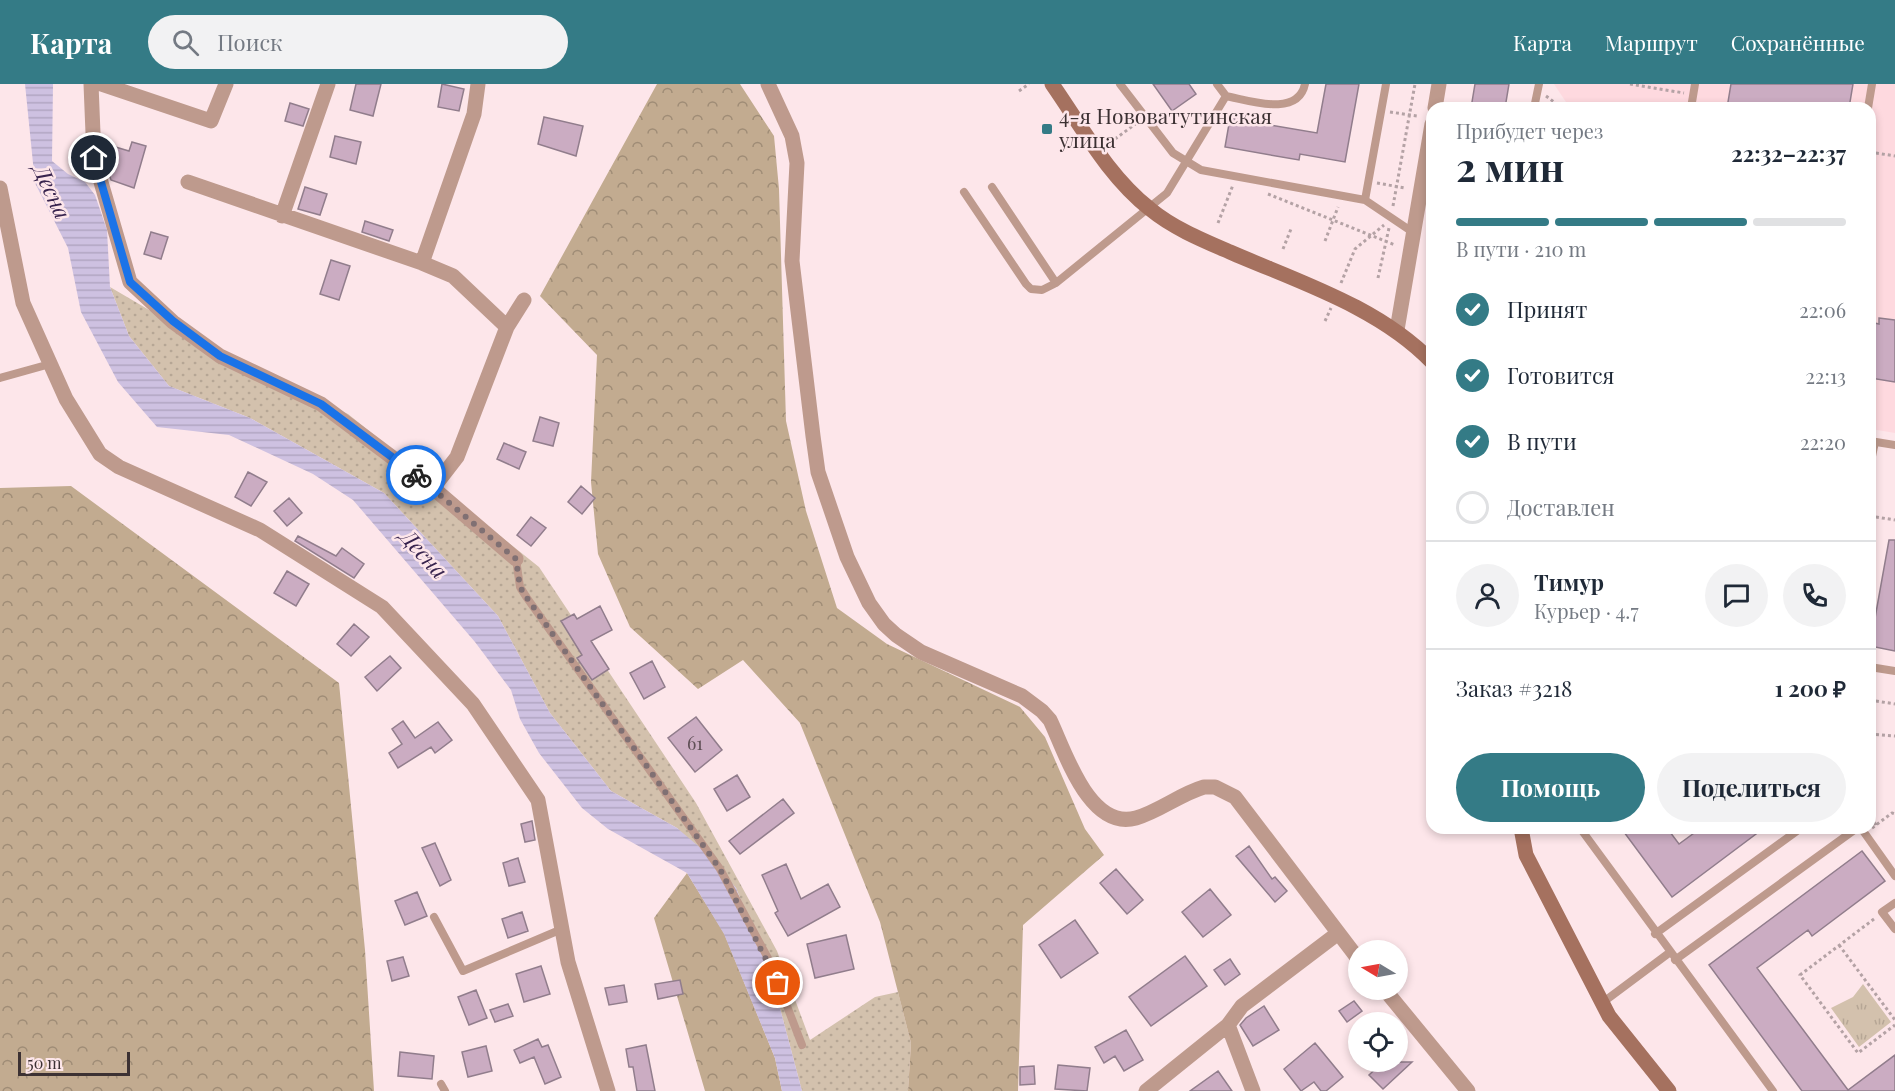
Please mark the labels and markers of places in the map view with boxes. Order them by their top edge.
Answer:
place label: 4-я Нововатутинская улица [1058,101,1272,153]
marker: 4-я Нововатутинская улица [1040,122,1054,136]
pin [68,132,119,183]
pin [752,957,803,1008]

